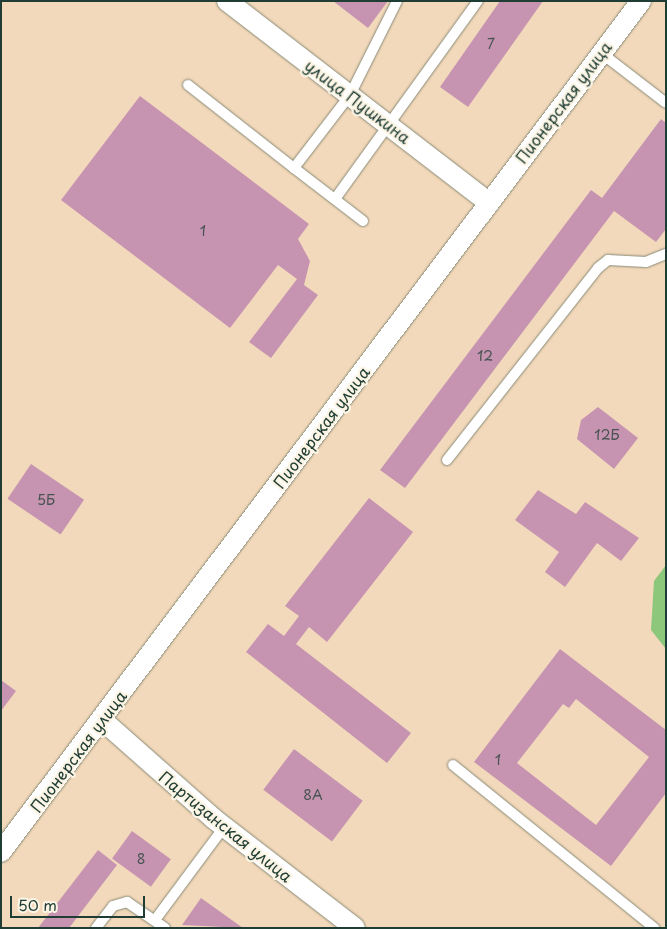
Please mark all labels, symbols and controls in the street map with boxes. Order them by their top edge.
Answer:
house number: 7 [487,36,495,52]
street label: Пионерская улица [511,37,615,167]
street label: улица Пушкина [301,55,415,147]
house number: 1 [200,223,206,239]
house number: 12 [477,348,493,364]
street label: Пионерская улица [269,362,373,492]
house number: 12Б [594,427,620,443]
house number: 5Б [37,492,55,508]
street label: Пионерская улица [26,686,130,816]
house number: 1 [495,752,501,768]
street label: Партизанская улица [155,766,297,886]
house number: 8А [303,787,323,803]
house number: 8 [137,851,145,867]
scale bar [12,886,148,918]
text: 50 m [18,893,57,916]

